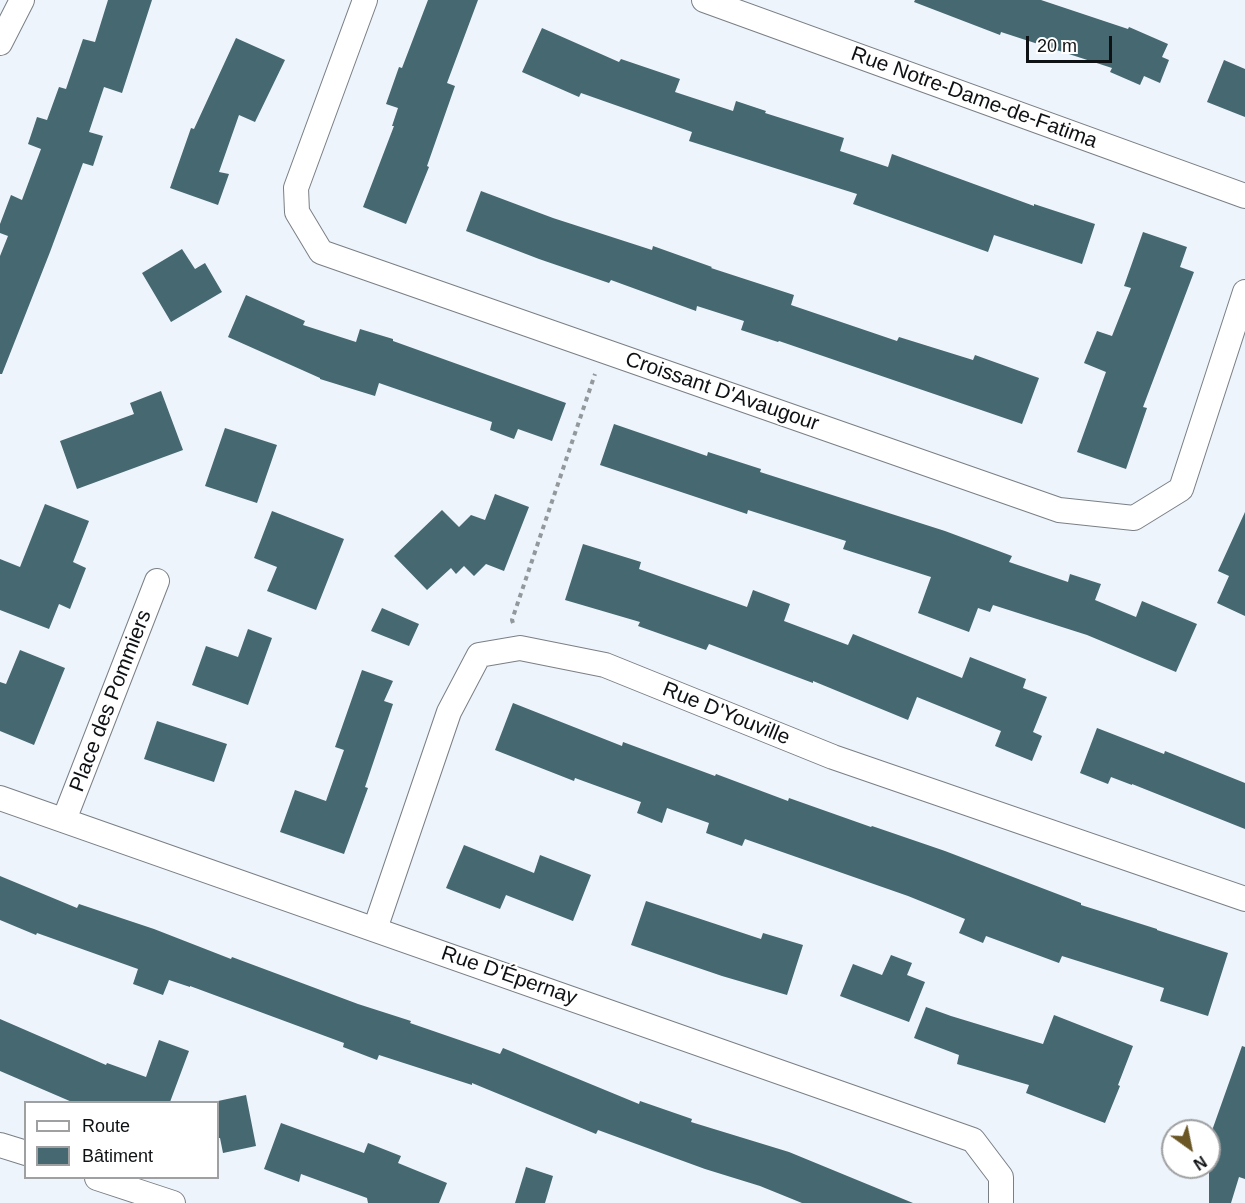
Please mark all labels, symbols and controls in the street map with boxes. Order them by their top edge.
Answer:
scale bar [1029,24,1114,62]
text: 20 m [1037,36,1077,56]
street label: Rue Notre-Dame-de-Fatima [847,42,1101,154]
street label: Croissant D'Avaugour [622,347,822,437]
street label: Place des Pommiers [65,607,157,795]
street label: Rue D'Youville [659,677,793,751]
street label: Rue D'Épernay [438,941,580,1011]
legend [24,1101,219,1179]
text: Route [82,1116,130,1136]
north arrow [1161,1119,1221,1179]
text: Bâtiment [82,1146,153,1166]
text: N [1191,1153,1209,1173]

